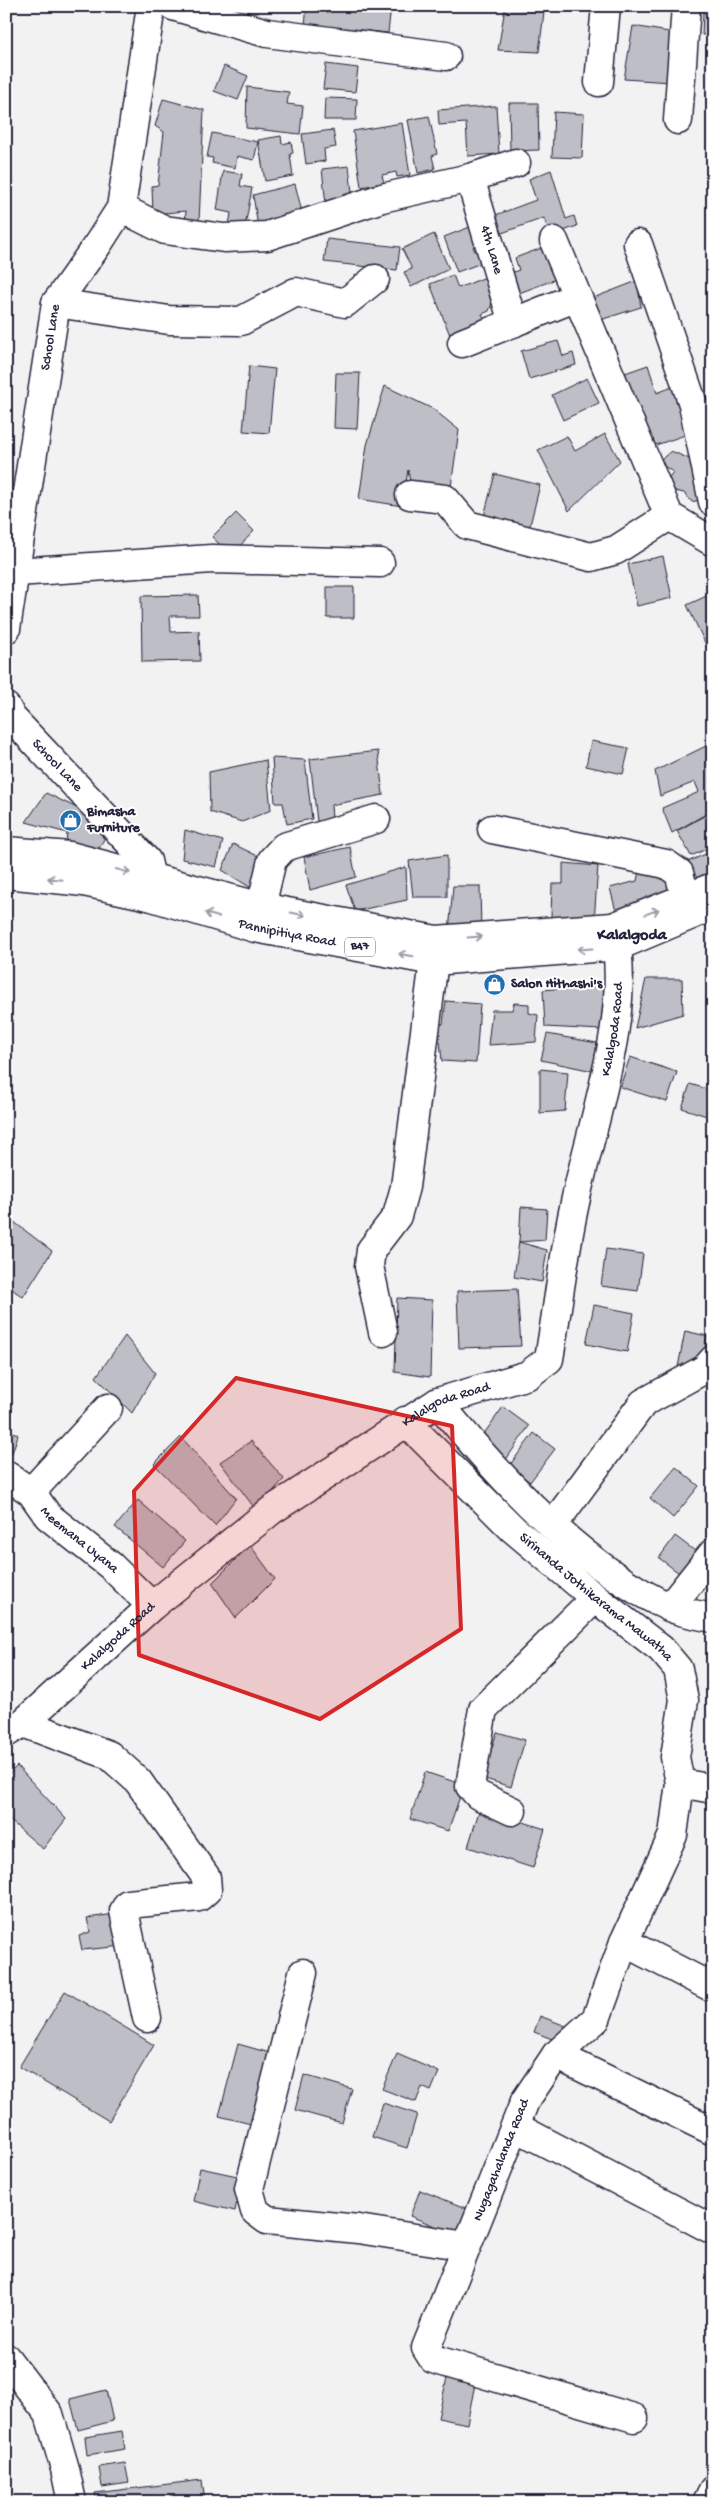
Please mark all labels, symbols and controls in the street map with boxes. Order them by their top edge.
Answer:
street label: 4th Lane [476,224,507,277]
street label: School Lane [37,302,64,372]
street label: School Lane [28,736,87,796]
place label: Bimasha Furniture [86,804,141,837]
shop icon: Bimasha Furniture [59,808,83,832]
one-way arrow [114,866,130,876]
one-way arrow [47,874,63,884]
one-way arrow [643,907,659,916]
one-way arrow [205,910,221,920]
one-way arrow [289,910,305,919]
street label: Pannipitiya Road [235,915,339,952]
district label: Kalalgoda [596,927,668,946]
one-way arrow [467,933,483,942]
road number: B47 [345,938,375,956]
one-way arrow [577,944,593,954]
one-way arrow [398,950,414,960]
shop icon: Salon Hithashi's [483,972,507,996]
place label: Salon Hithashi's [511,976,603,993]
street label: Kalalgoda Road [598,980,627,1078]
street label: Kalalgoda Road [399,1378,494,1431]
street label: Meemana Uyana [36,1504,123,1578]
street label: Sirinanda Jothikarama Mawatha [515,1529,677,1666]
street label: Kalalgoda Road [77,1598,160,1675]
street label: Nugagahalanda Road [469,2095,534,2224]

